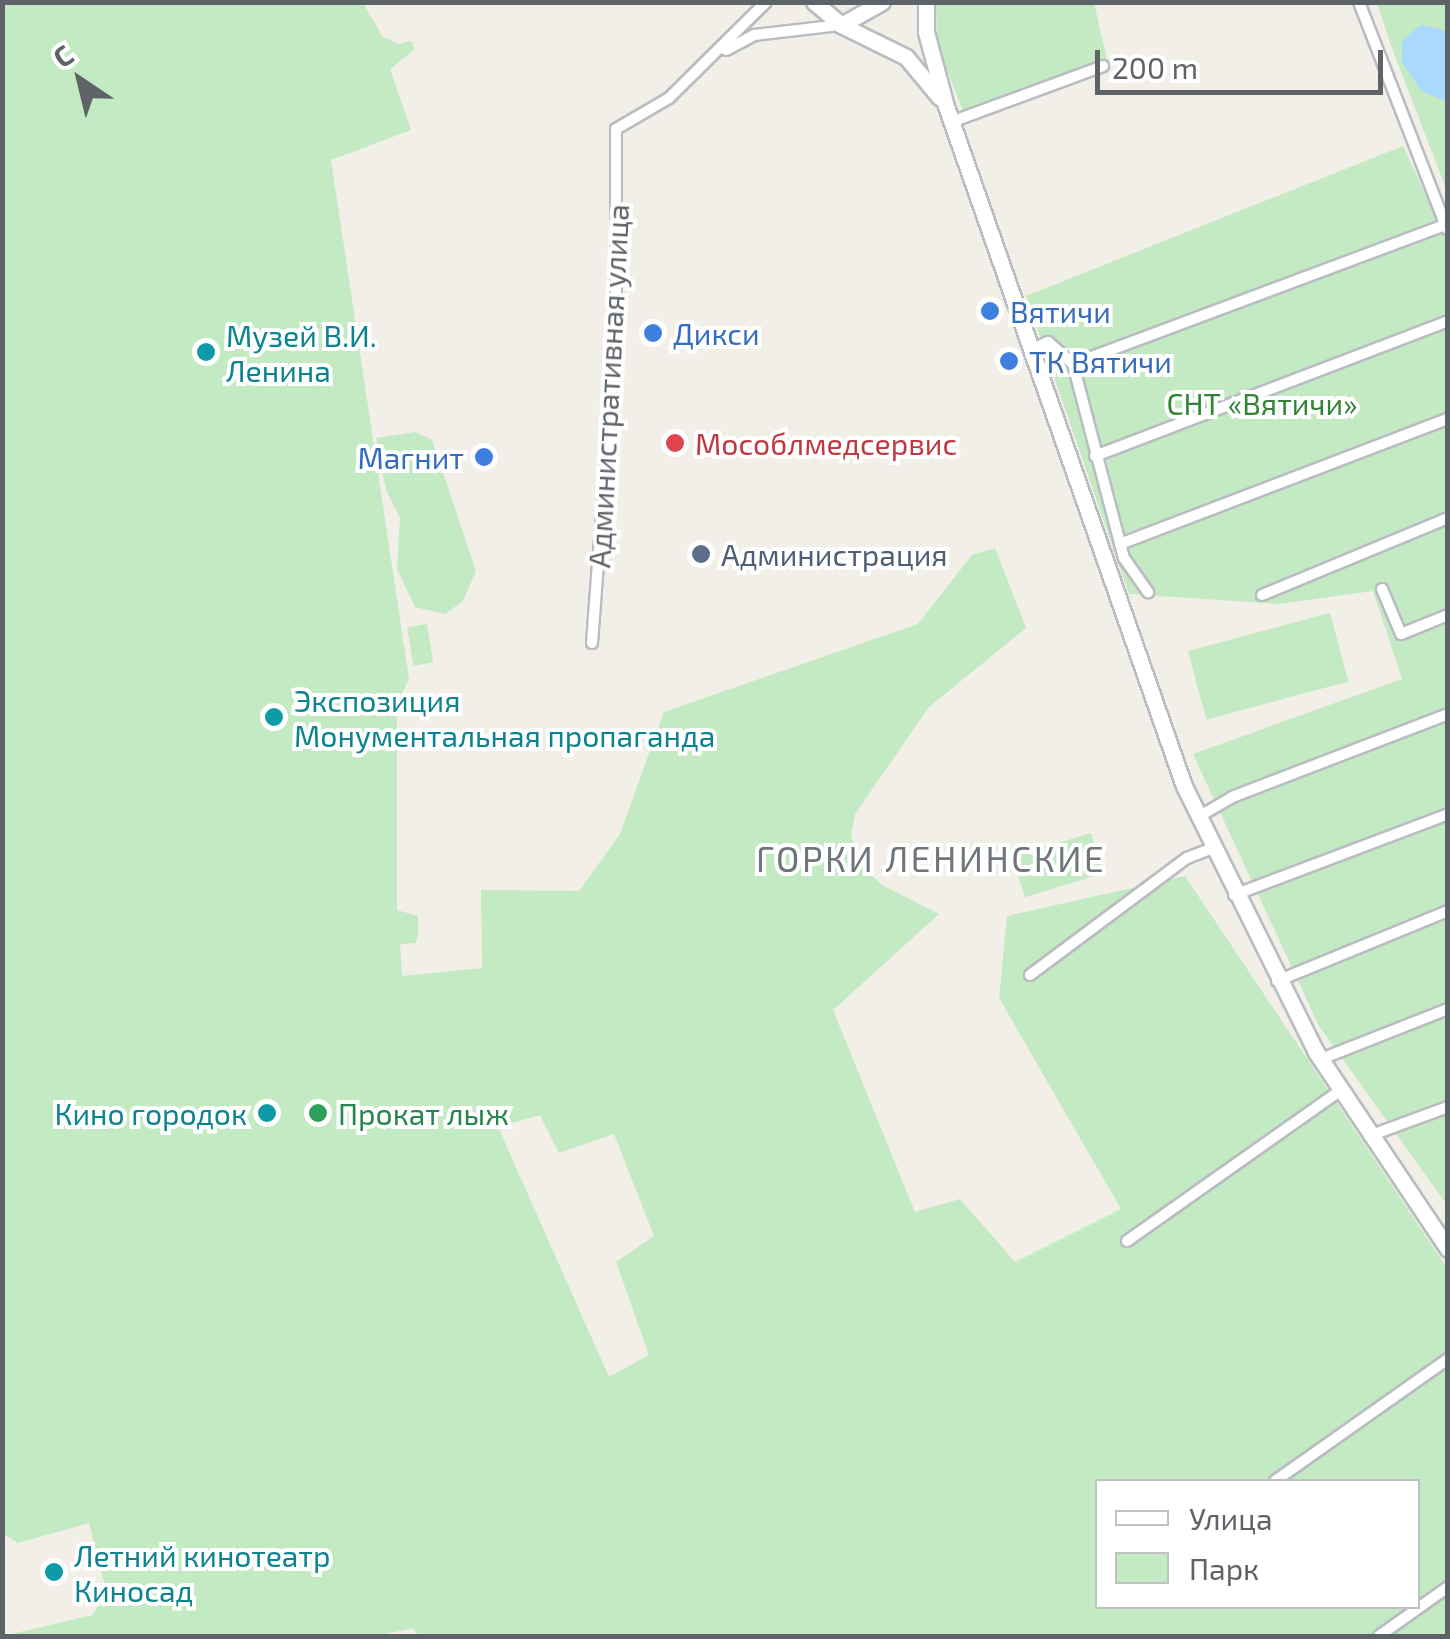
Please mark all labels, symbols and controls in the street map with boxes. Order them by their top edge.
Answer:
north arrow [30,30,130,130]
scale bar [1100,30,1388,92]
text: С [46,37,79,74]
text: 200 m [1112,49,1198,85]
street label: Административная улица [580,203,636,569]
place label: Вятичи [1010,293,1111,329]
marker: Вятичи [979,300,1001,322]
place label: Дикси [673,315,760,351]
place label: Музей В.И. Ленина [226,317,377,388]
marker: Дикси [642,322,664,344]
marker: Музей В.И. Ленина [195,341,217,363]
place label: ТК Вятичи [1029,343,1172,379]
marker: ТК Вятичи [998,350,1020,372]
park label: СНТ «Вятичи» [1166,385,1358,421]
place label: Мособлмедсервис [695,425,957,461]
marker: Мособлмедсервис [664,432,686,454]
place label: Магнит [358,439,464,475]
marker: Магнит [473,446,495,468]
place label: Администрация [721,536,948,572]
marker: Администрация [690,543,712,565]
place label: Экспозиция Монументальная пропаганда [294,682,715,752]
marker: Экспозиция Монументальная пропаганда [263,706,285,728]
district label: ГОРКИ ЛЕНИНСКИЕ [756,837,1106,879]
place label: Кино городок [54,1095,247,1131]
place label: Прокат лыж [338,1095,509,1131]
marker: Кино городок [256,1102,278,1124]
marker: Прокат лыж [307,1102,329,1124]
legend [1095,1479,1420,1609]
text: Улица [1189,1500,1273,1536]
place label: Летний кинотеатр Киносад [74,1537,330,1608]
text: Парк [1189,1550,1259,1586]
marker: Летний кинотеатр Киносад [43,1561,65,1583]

